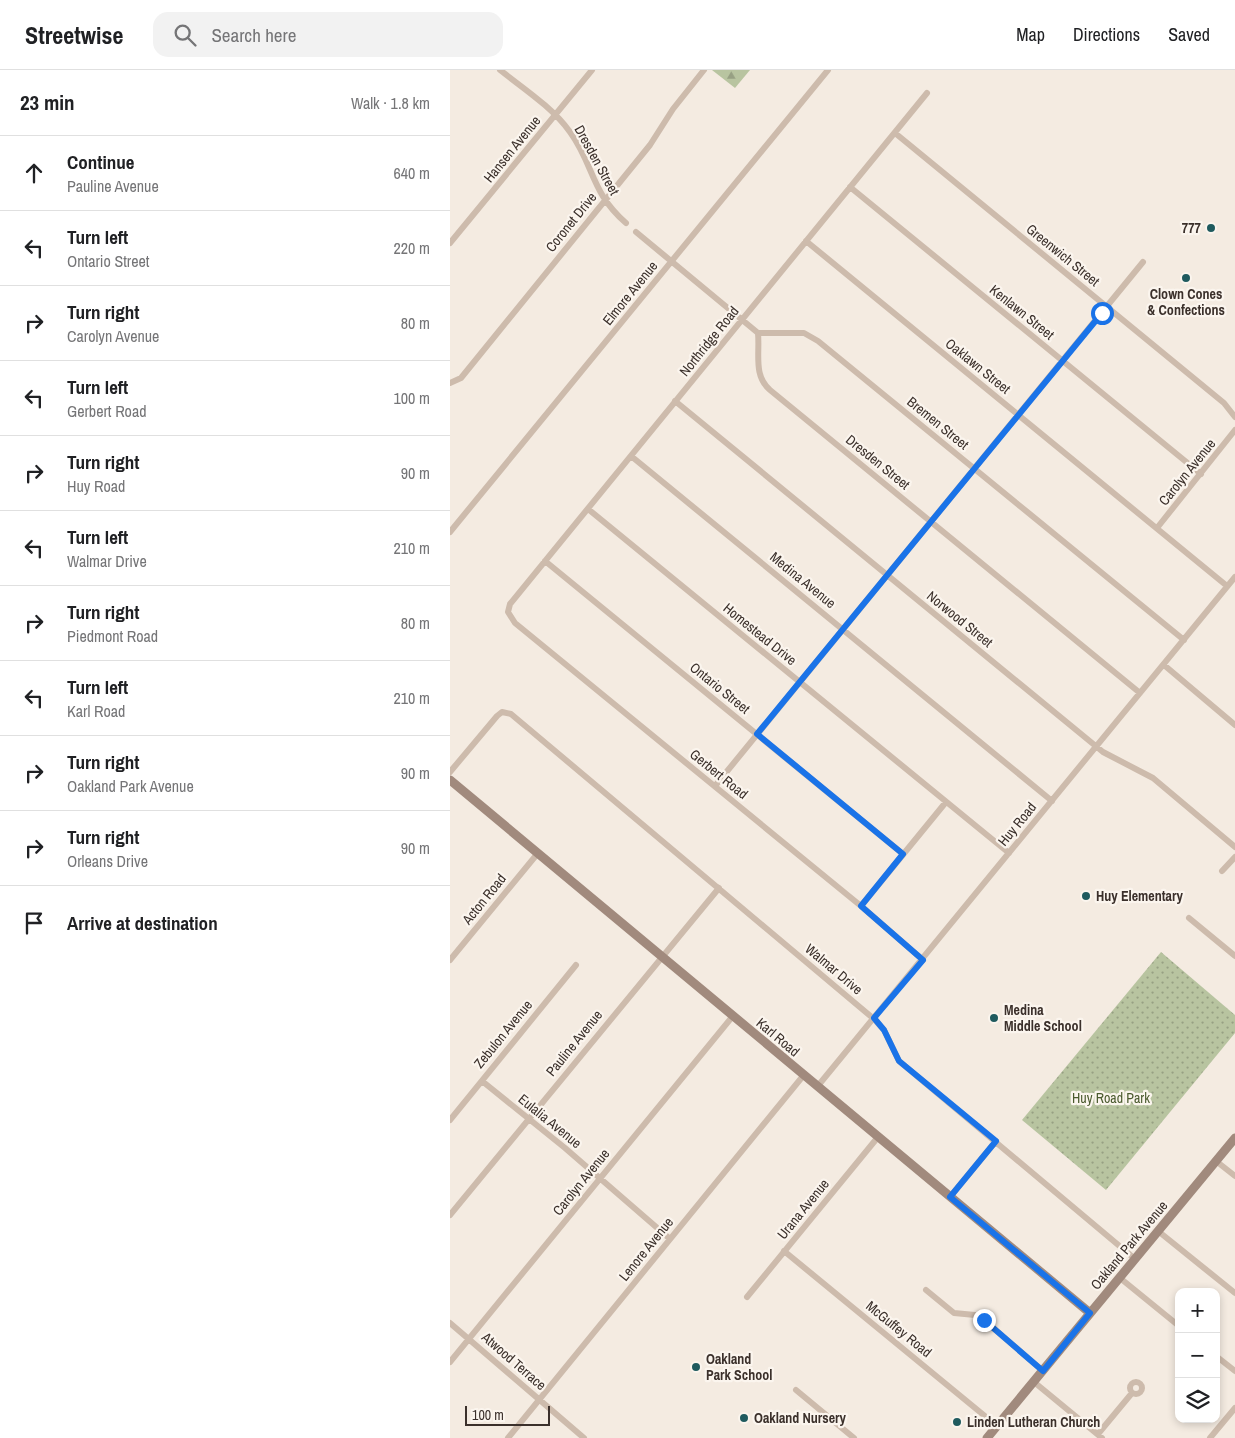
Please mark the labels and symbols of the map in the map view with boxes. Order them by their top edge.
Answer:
street label: Hansen Avenue [480,112,544,186]
street label: Dresden Street [570,122,624,198]
street label: Coronet Drive [542,189,600,255]
place label: 777 [1182,219,1202,237]
street label: Greenwich Street [1023,220,1103,290]
marker: 777 [1205,222,1217,234]
street label: Elmore Avenue [599,257,661,329]
marker: Clown Cones & Confections [1180,272,1192,284]
street label: Kenlawn Street [986,281,1058,343]
place label: Clown Cones & Confections [1147,285,1225,319]
street label: Northridge Road [675,302,743,380]
route start [1091,302,1114,325]
street label: Oaklawn Street [942,334,1014,398]
street label: Bremen Street [904,393,972,453]
street label: Dresden Street [842,431,914,493]
street label: Carolyn Avenue [1155,435,1219,509]
street label: Medina Avenue [766,548,840,612]
street label: Norwood Street [923,587,997,651]
street label: Homestead Drive [720,599,800,669]
street label: Ontario Street [686,658,754,718]
street label: Gerbert Road [686,745,752,803]
street label: Huy Road [994,799,1040,849]
street label: Acton Road [457,870,510,929]
place label: Huy Elementary [1096,887,1183,905]
marker: Huy Elementary [1080,890,1092,902]
street label: Walmar Drive [802,940,866,998]
street label: Zebulon Avenue [470,996,536,1072]
place label: Medina Middle School [1004,1001,1082,1035]
street label: Pauline Avenue [542,1006,606,1080]
marker: Medina Middle School [988,1012,1000,1024]
street label: Karl Road [753,1014,803,1060]
park label: Huy Road Park [1072,1089,1150,1107]
street label: Eulalia Avenue [515,1090,585,1152]
street label: Carolyn Avenue [549,1145,613,1219]
street label: Urana Avenue [773,1175,833,1243]
street label: Oakland Park Avenue [1086,1197,1172,1293]
street label: Lenore Avenue [615,1213,677,1285]
street label: McGuffey Road [862,1297,936,1361]
route end [973,1309,996,1332]
street label: Atwood Terrace [477,1327,550,1394]
place label: Oakland Park School [706,1350,772,1384]
marker: Oakland Park School [690,1361,702,1373]
scale bar [465,1403,550,1426]
place label: Oakland Nursery [754,1409,846,1427]
marker: Oakland Nursery [738,1412,750,1424]
place label: Linden Lutheran Church [967,1413,1100,1431]
marker: Linden Lutheran Church [951,1416,963,1428]

